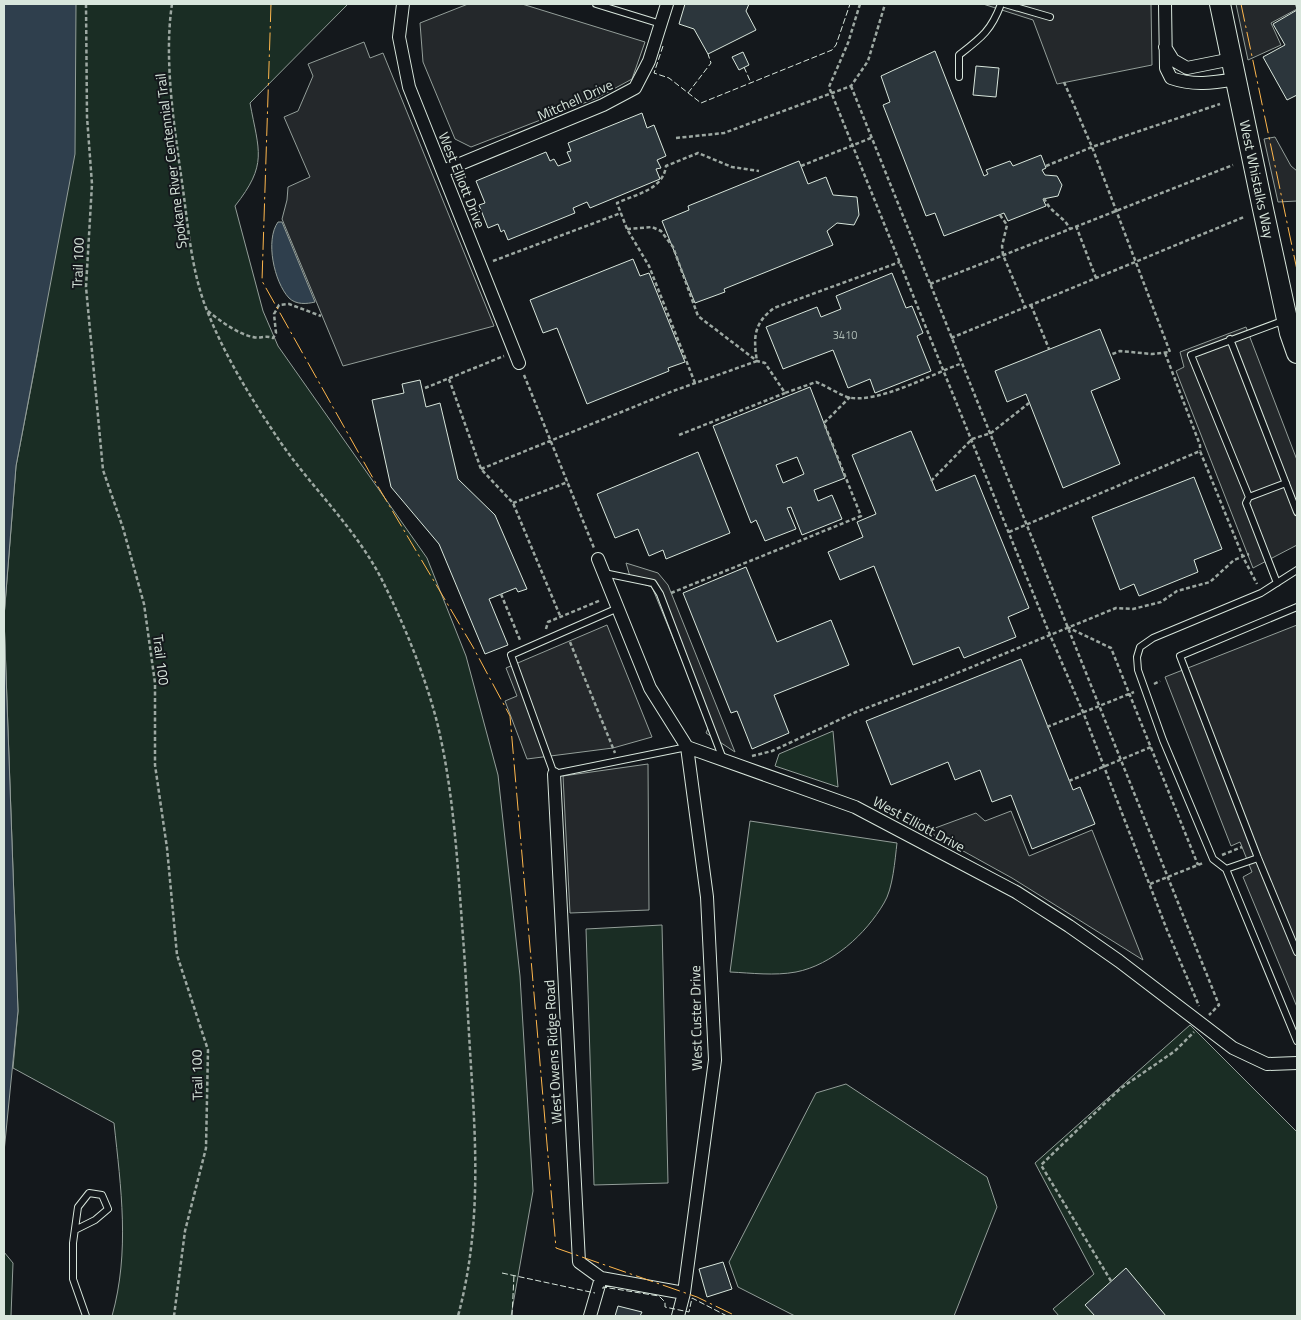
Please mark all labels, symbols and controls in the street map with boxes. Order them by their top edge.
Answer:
street label: Spokane River Centennial Trail [149,72,192,250]
street label: Mitchell Drive [534,74,616,126]
street label: West Whistalks Way [1235,118,1280,241]
street label: West Elliott Drive [434,129,491,231]
street label: Trail 100 [66,237,89,289]
house number: 3410 [833,327,857,343]
street label: Trail 100 [148,633,175,687]
street label: West Elliott Drive [869,790,969,857]
street label: West Custer Drive [684,965,707,1071]
street label: West Owens Ridge Road [538,979,567,1125]
street label: Trail 100 [186,1049,207,1101]

